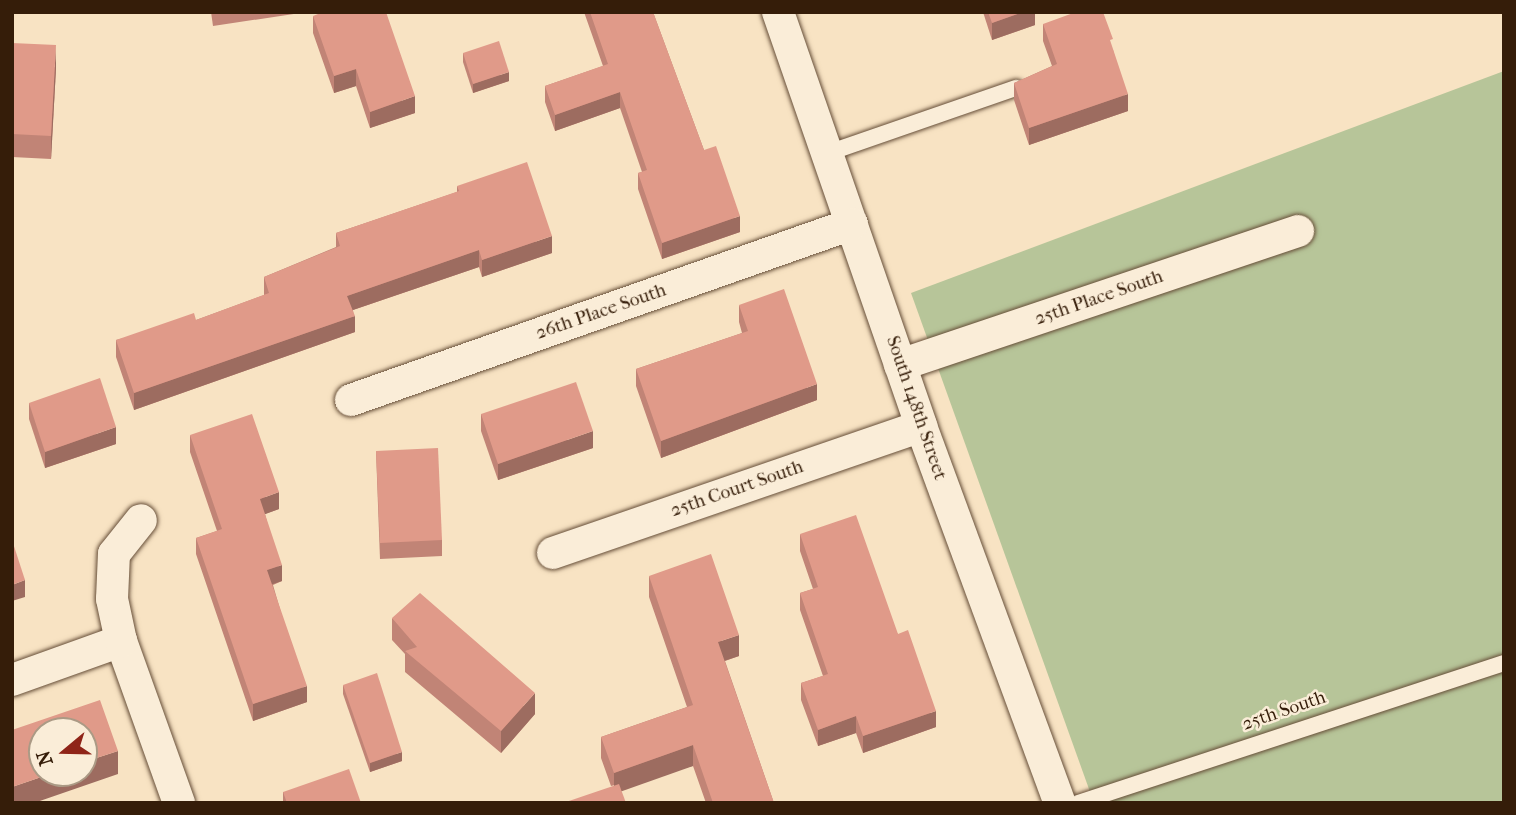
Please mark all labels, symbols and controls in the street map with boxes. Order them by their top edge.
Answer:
street label: 25th Place South [1032,265,1166,331]
street label: 26th Place South [533,279,669,345]
street label: South 148th Street [881,333,951,483]
street label: 25th Court South [668,456,806,522]
street label: 25th South [1239,686,1329,736]
north arrow [28,717,98,787]
text: N [32,748,58,769]

